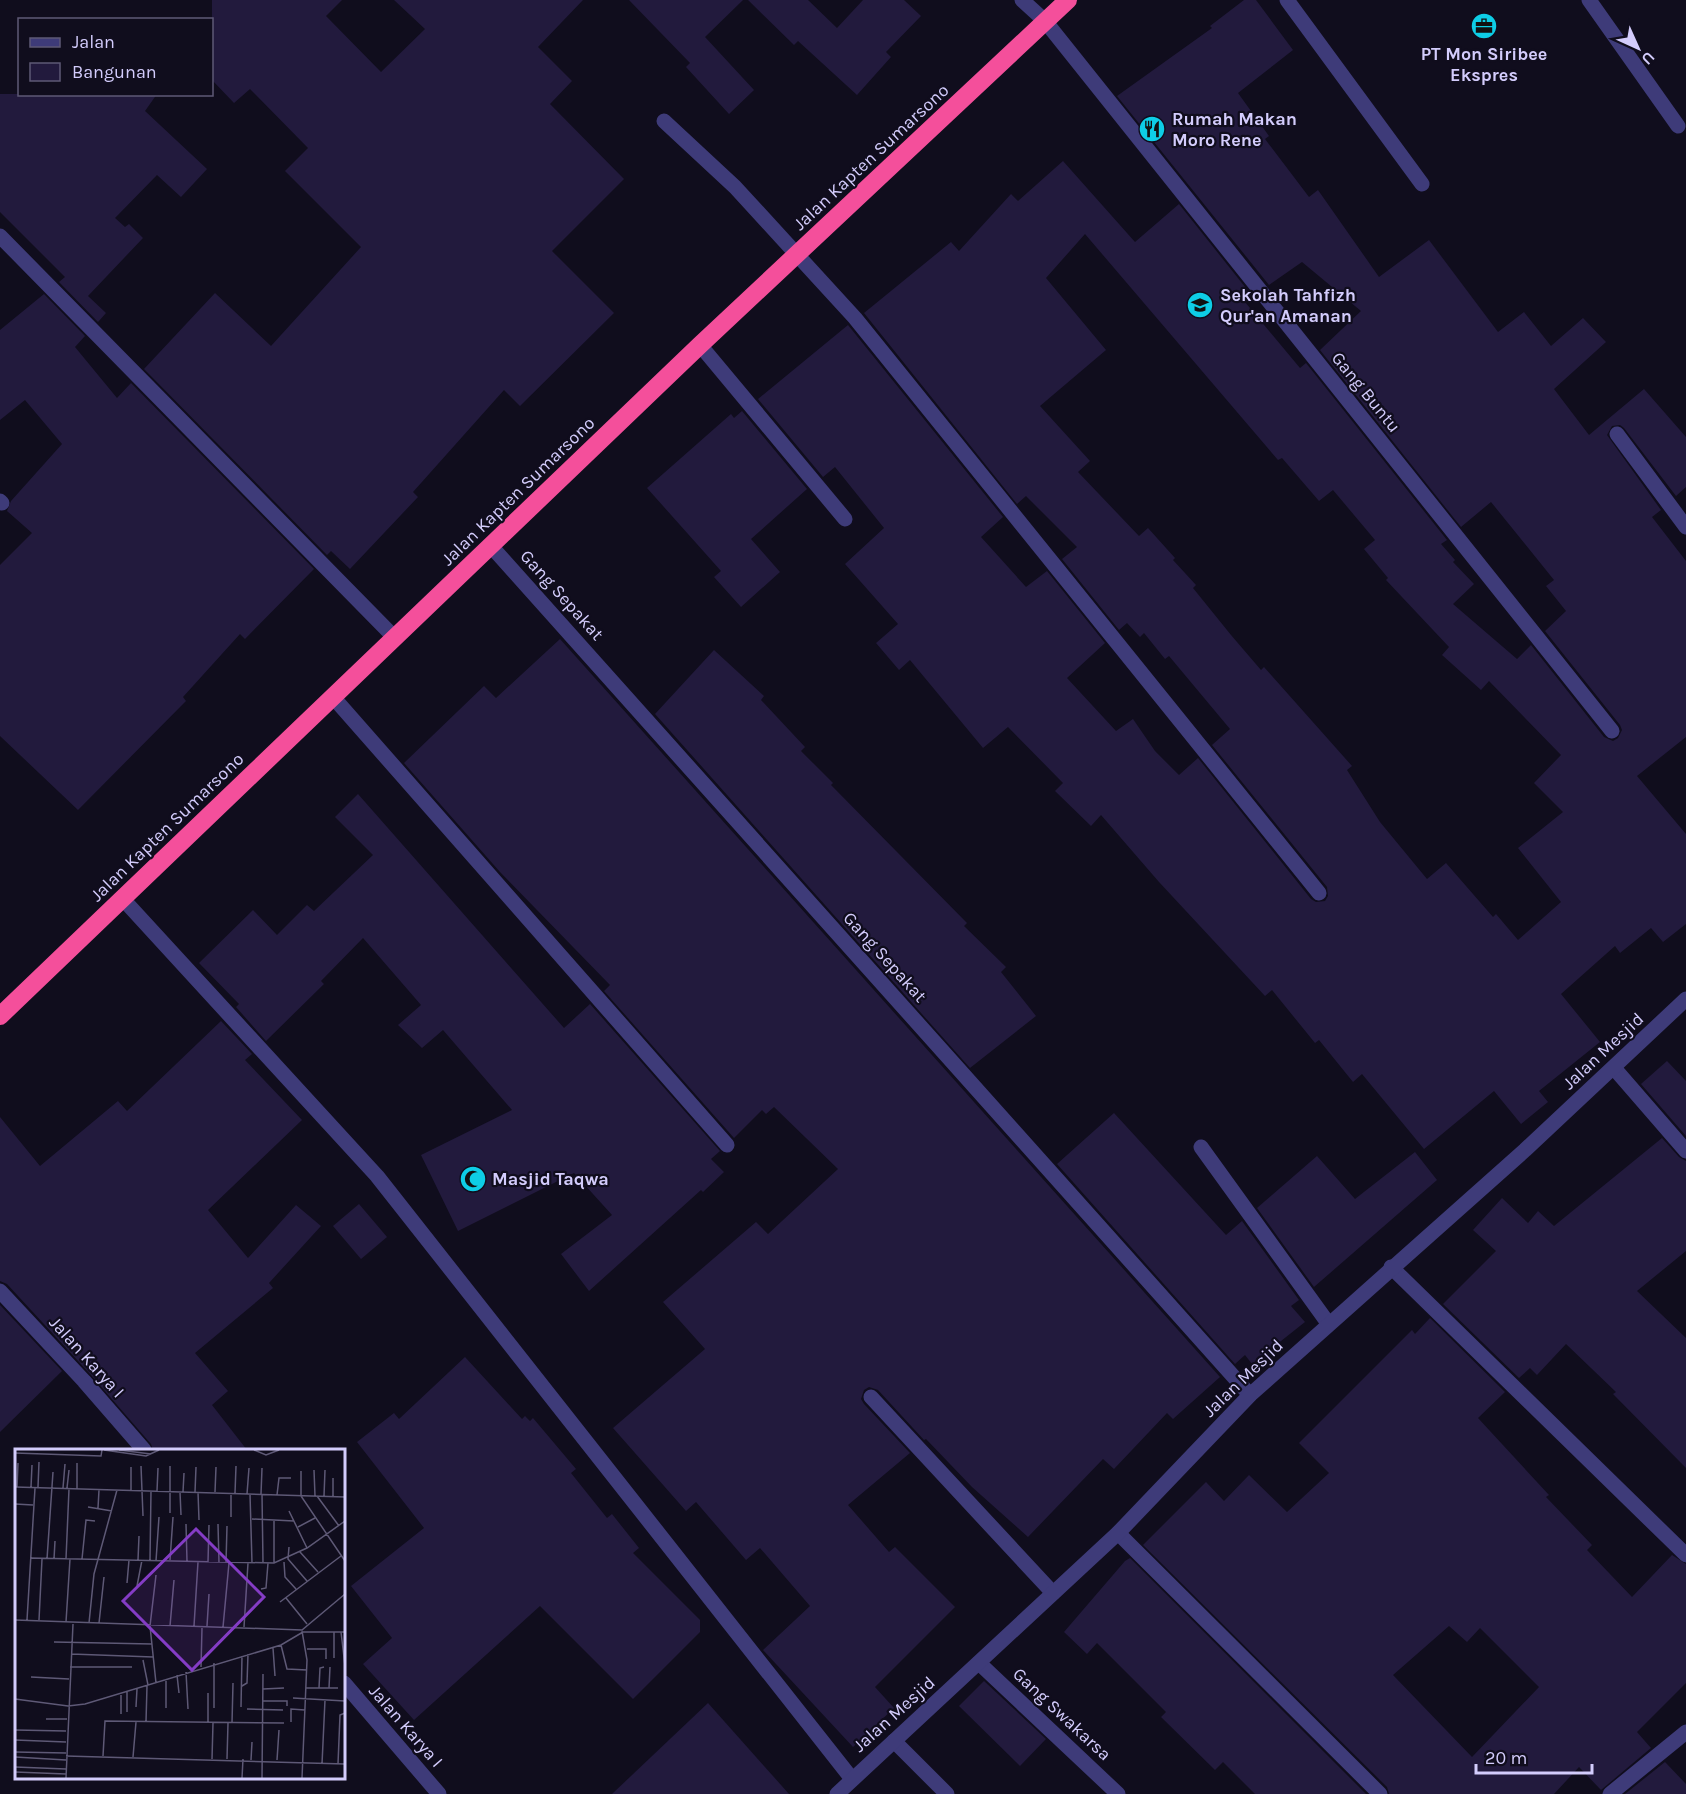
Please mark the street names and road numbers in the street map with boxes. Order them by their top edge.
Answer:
street label: Jalan Kapten Sumarsono [789,79,953,235]
street label: Gang Buntu [1327,347,1405,437]
street label: Jalan Kapten Sumarsono [437,412,599,570]
street label: Gang Sepakat [516,545,609,645]
street label: Jalan Kapten Sumarsono [86,748,248,906]
street label: Gang Sepakat [839,907,932,1007]
street label: Jalan Mesjid [1558,1008,1648,1094]
street label: Jalan Karya I [45,1312,129,1402]
street label: Jalan Mesjid [1198,1334,1288,1422]
street label: Gang Swakarsa [1008,1663,1116,1765]
street label: Jalan Mesjid [848,1671,940,1757]
street label: Jalan Karya I [364,1680,448,1772]

